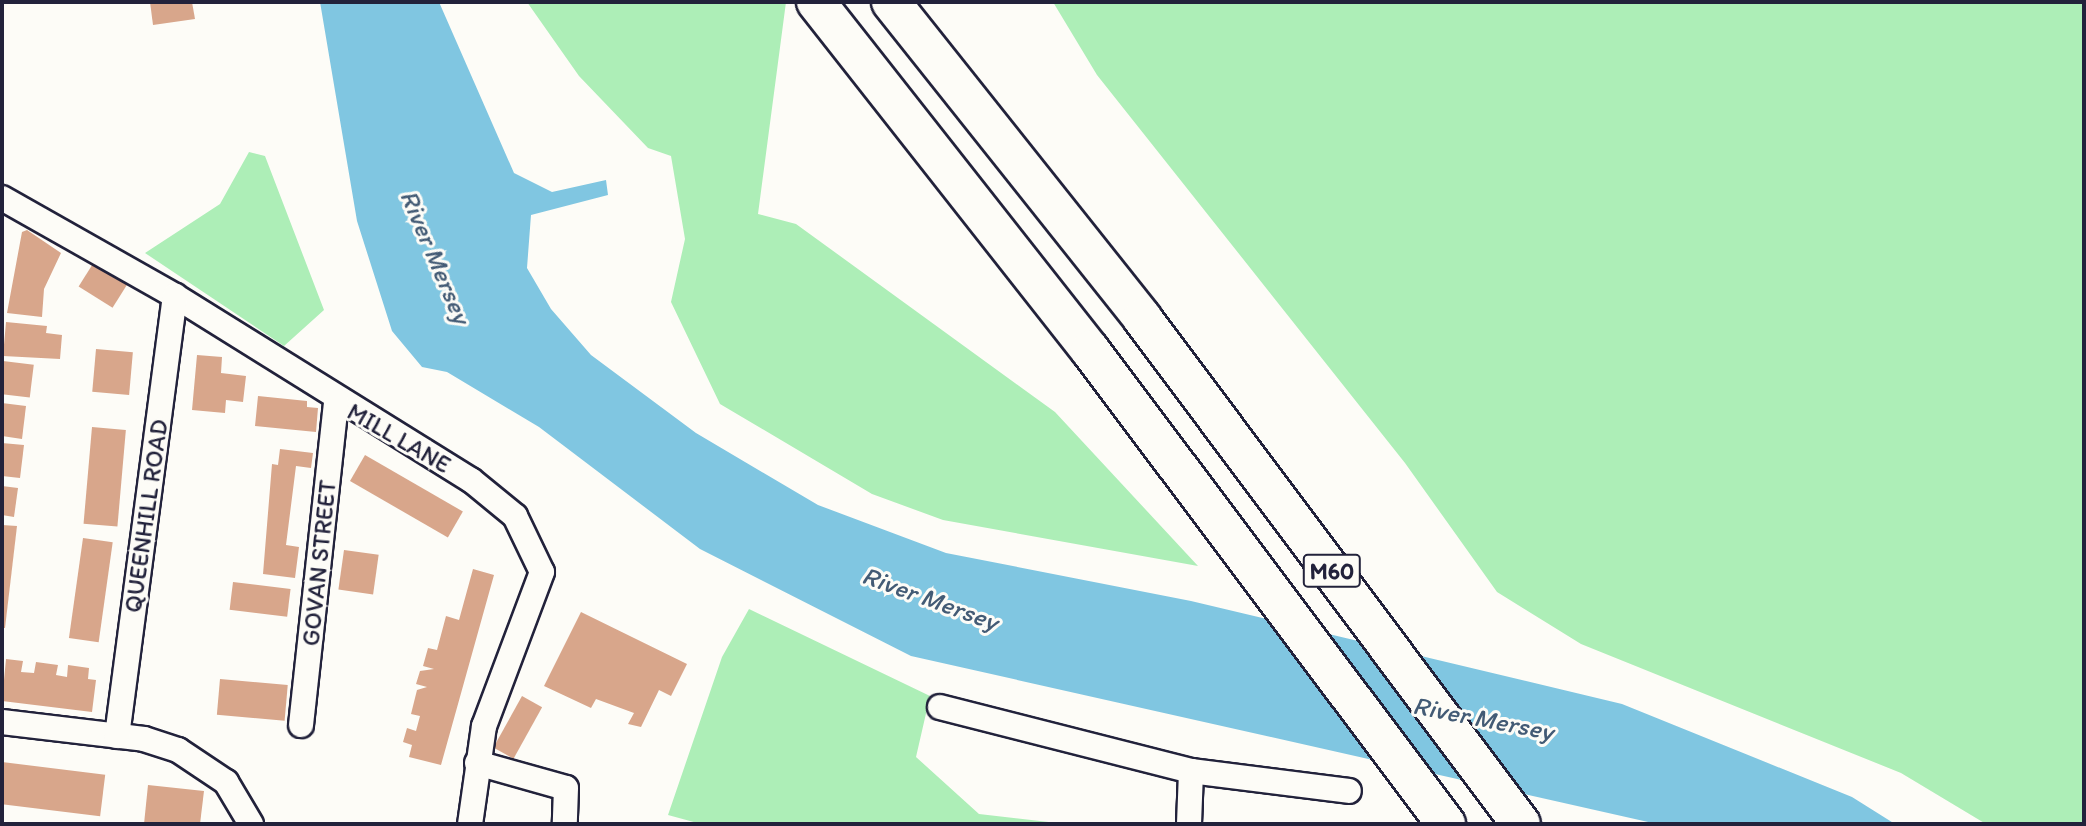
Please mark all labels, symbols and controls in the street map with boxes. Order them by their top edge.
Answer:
water label: River Mersey [393,186,477,328]
street label: MILL LANE [342,397,456,479]
street label: QUEENHILL ROAD [118,418,174,614]
street label: GOVAN STREET [296,478,342,648]
road number: M60 [1302,552,1362,590]
water label: River Mersey [858,560,1002,638]
water label: River Mersey [1410,690,1556,748]

